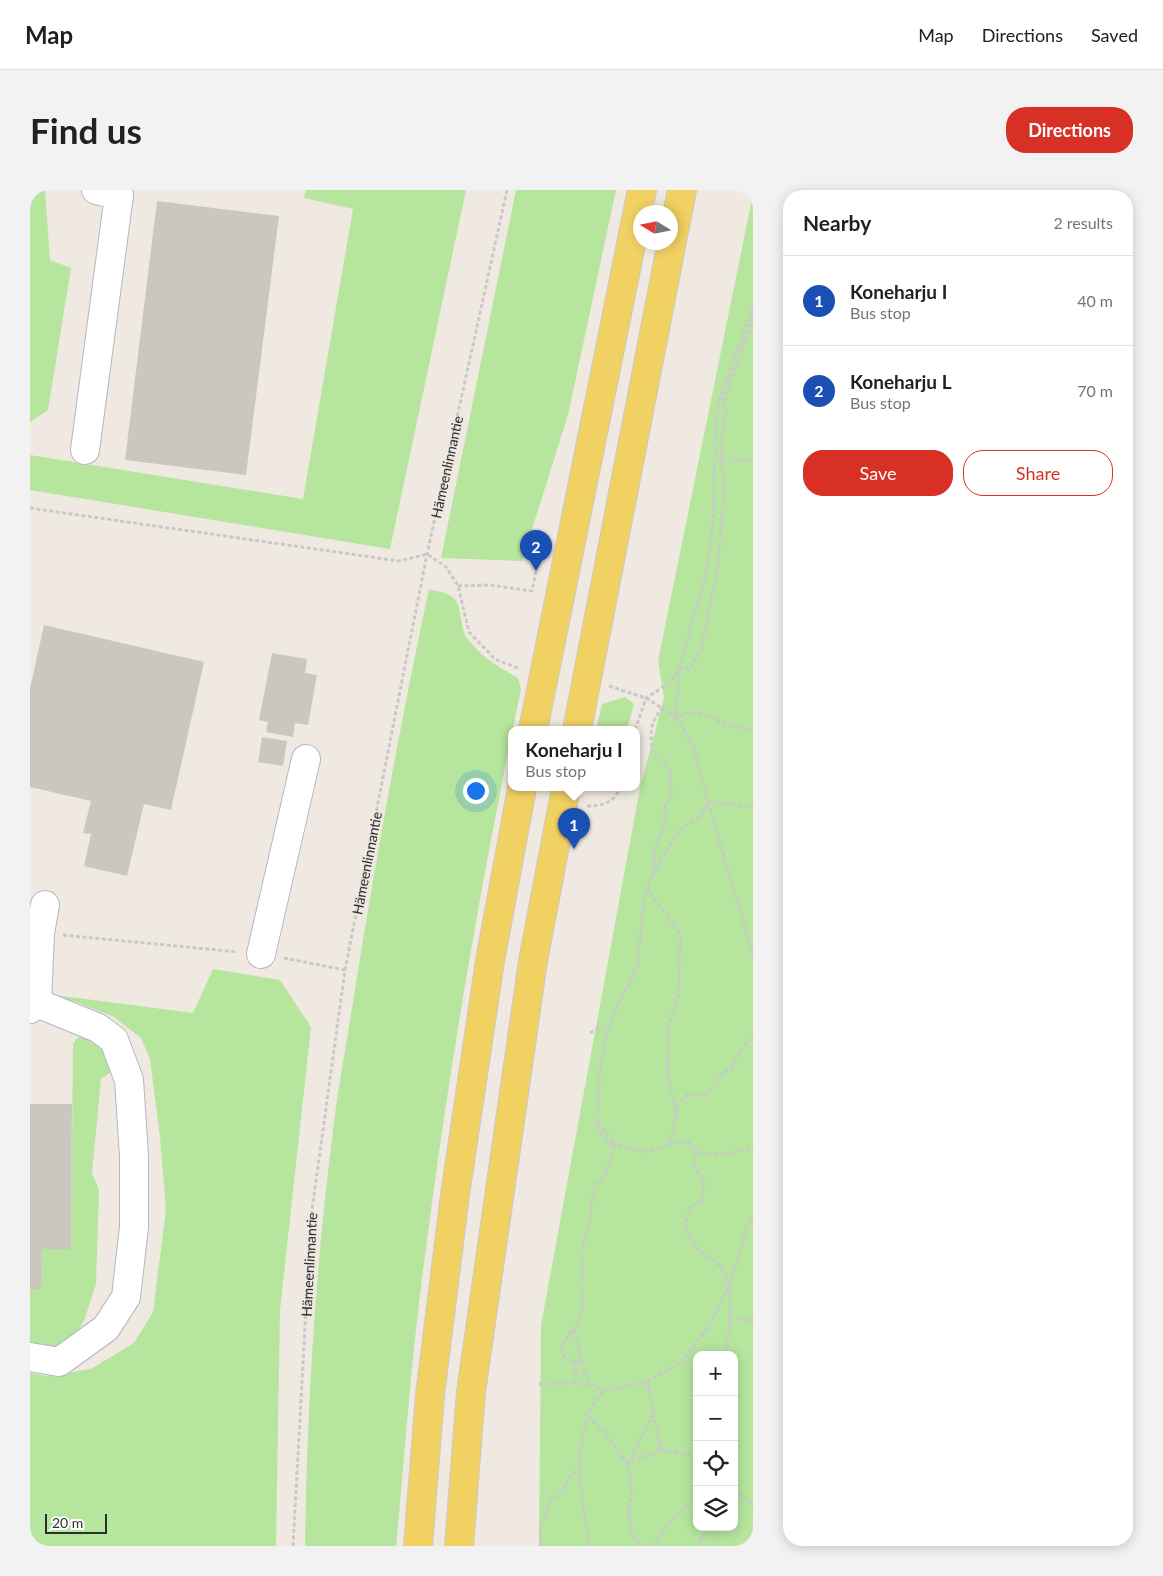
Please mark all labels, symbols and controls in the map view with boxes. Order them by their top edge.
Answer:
text: Map [25,20,73,49]
text: Map [918,24,954,46]
text: Directions [982,24,1063,46]
text: Saved [1091,24,1138,46]
button: Directions [1006,107,1133,153]
text: Find us [30,109,142,151]
north arrow [633,205,678,250]
text: Nearby [803,210,871,235]
text: 2 results [1053,213,1113,232]
text: Koneharju I [850,280,947,303]
text: 1 [814,291,824,310]
text: 40 m [1077,291,1113,310]
text: Bus stop [850,303,911,322]
text: Koneharju L [850,370,952,393]
text: 2 [814,381,824,400]
text: 70 m [1077,381,1113,400]
text: Bus stop [850,393,911,412]
street label: Hämeenlinnantie [427,414,466,520]
button: Save [803,450,953,496]
button: Share [963,450,1113,496]
pin: 2 [520,530,552,571]
popup [508,726,640,791]
text: Koneharju I [525,738,623,761]
text: Bus stop [525,761,586,780]
your location [463,778,489,804]
pin: 1 [558,808,590,849]
street label: Hämeenlinnantie [348,810,385,916]
street label: Hämeenlinnantie [297,1211,320,1317]
map controls [693,1351,738,1531]
button: + [693,1351,738,1396]
button: − [693,1396,738,1441]
button: locate [693,1441,738,1486]
button: layers [693,1486,738,1531]
scale bar [45,1511,108,1534]
text: 20 m [52,1514,83,1531]

